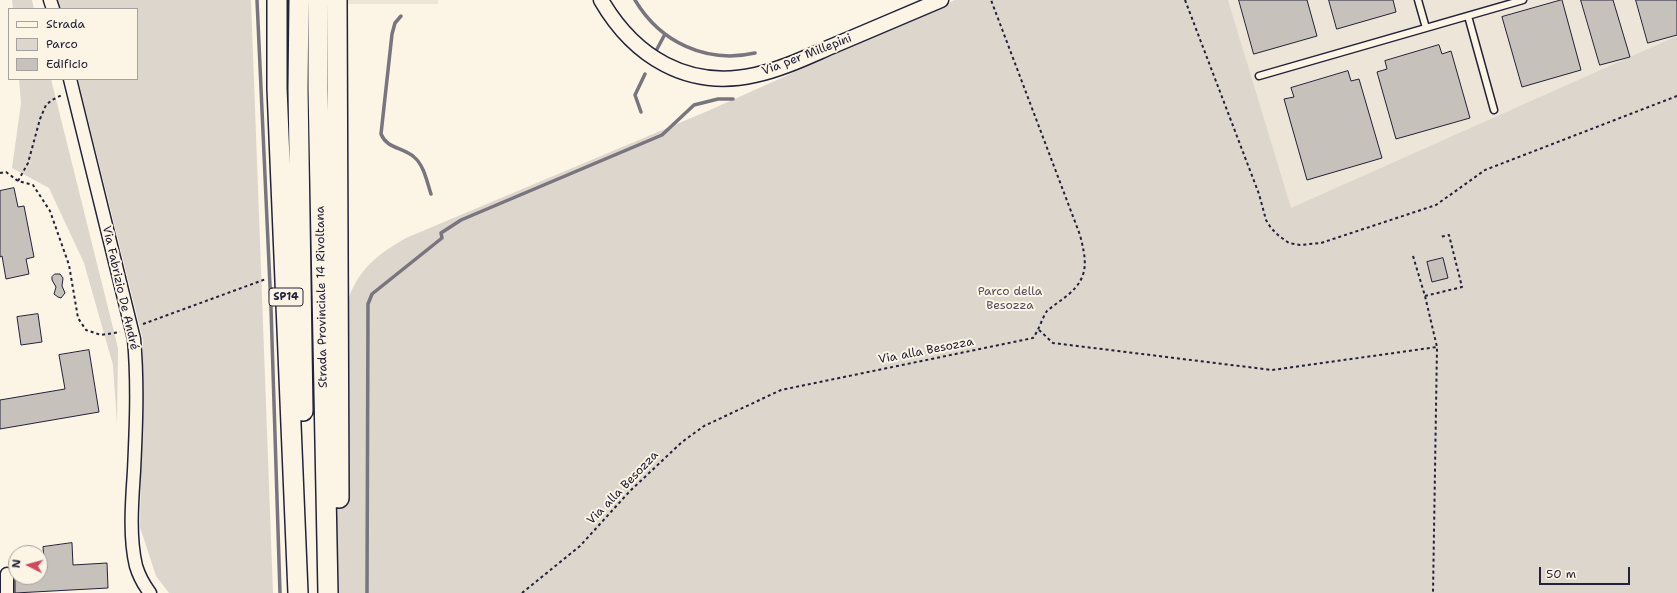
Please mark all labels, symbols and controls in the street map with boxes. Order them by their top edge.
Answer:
legend [8,8,138,80]
text: Strada [46,16,85,32]
street label: Via per Millepini [760,31,854,79]
text: Parco [46,36,78,52]
text: Edificio [46,56,88,72]
street label: Strada Provinciale 14 Rivoltana [313,206,331,388]
street label: Via Fabrizio De André [99,224,141,352]
park label: Parco della Besozza [978,285,1042,313]
road number: SP14 [269,288,303,306]
street label: Via alla Besozza [877,335,975,367]
street label: Via alla Besozza [584,448,662,528]
north arrow [8,545,48,585]
text: N [9,559,24,569]
scale bar [1541,559,1632,585]
text: 50 m [1546,566,1576,582]

